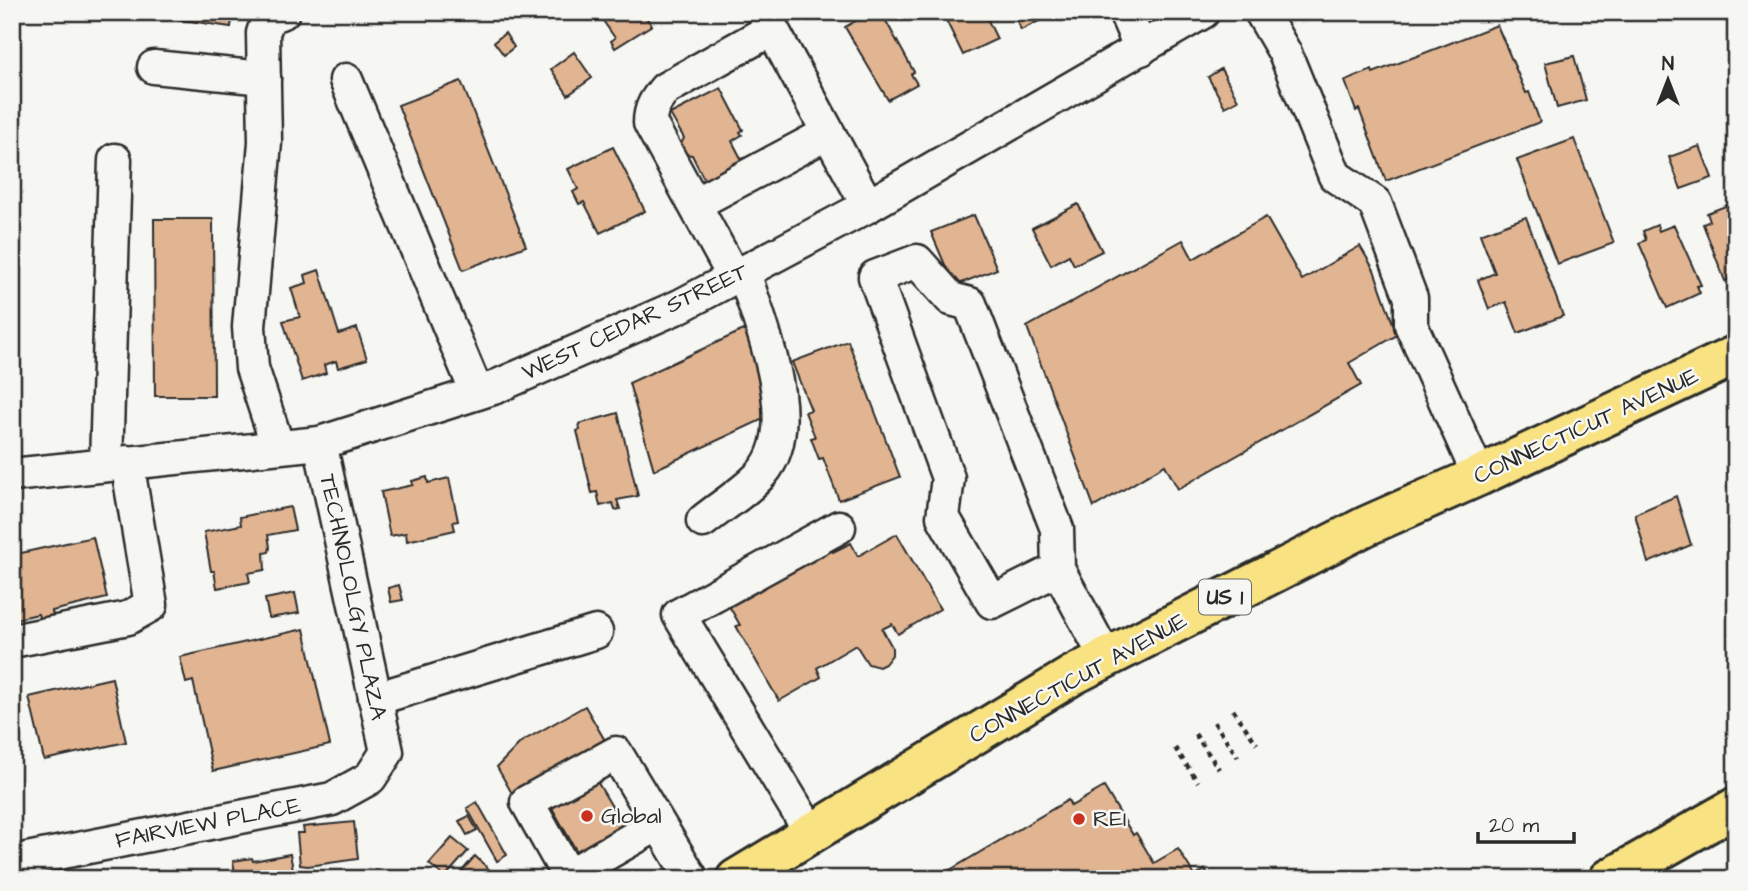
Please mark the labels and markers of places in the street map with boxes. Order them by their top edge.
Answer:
place label: Global [601,800,662,832]
place label: REI [1093,803,1127,835]
marker: Global [579,808,595,824]
marker: REI [1071,811,1087,827]

